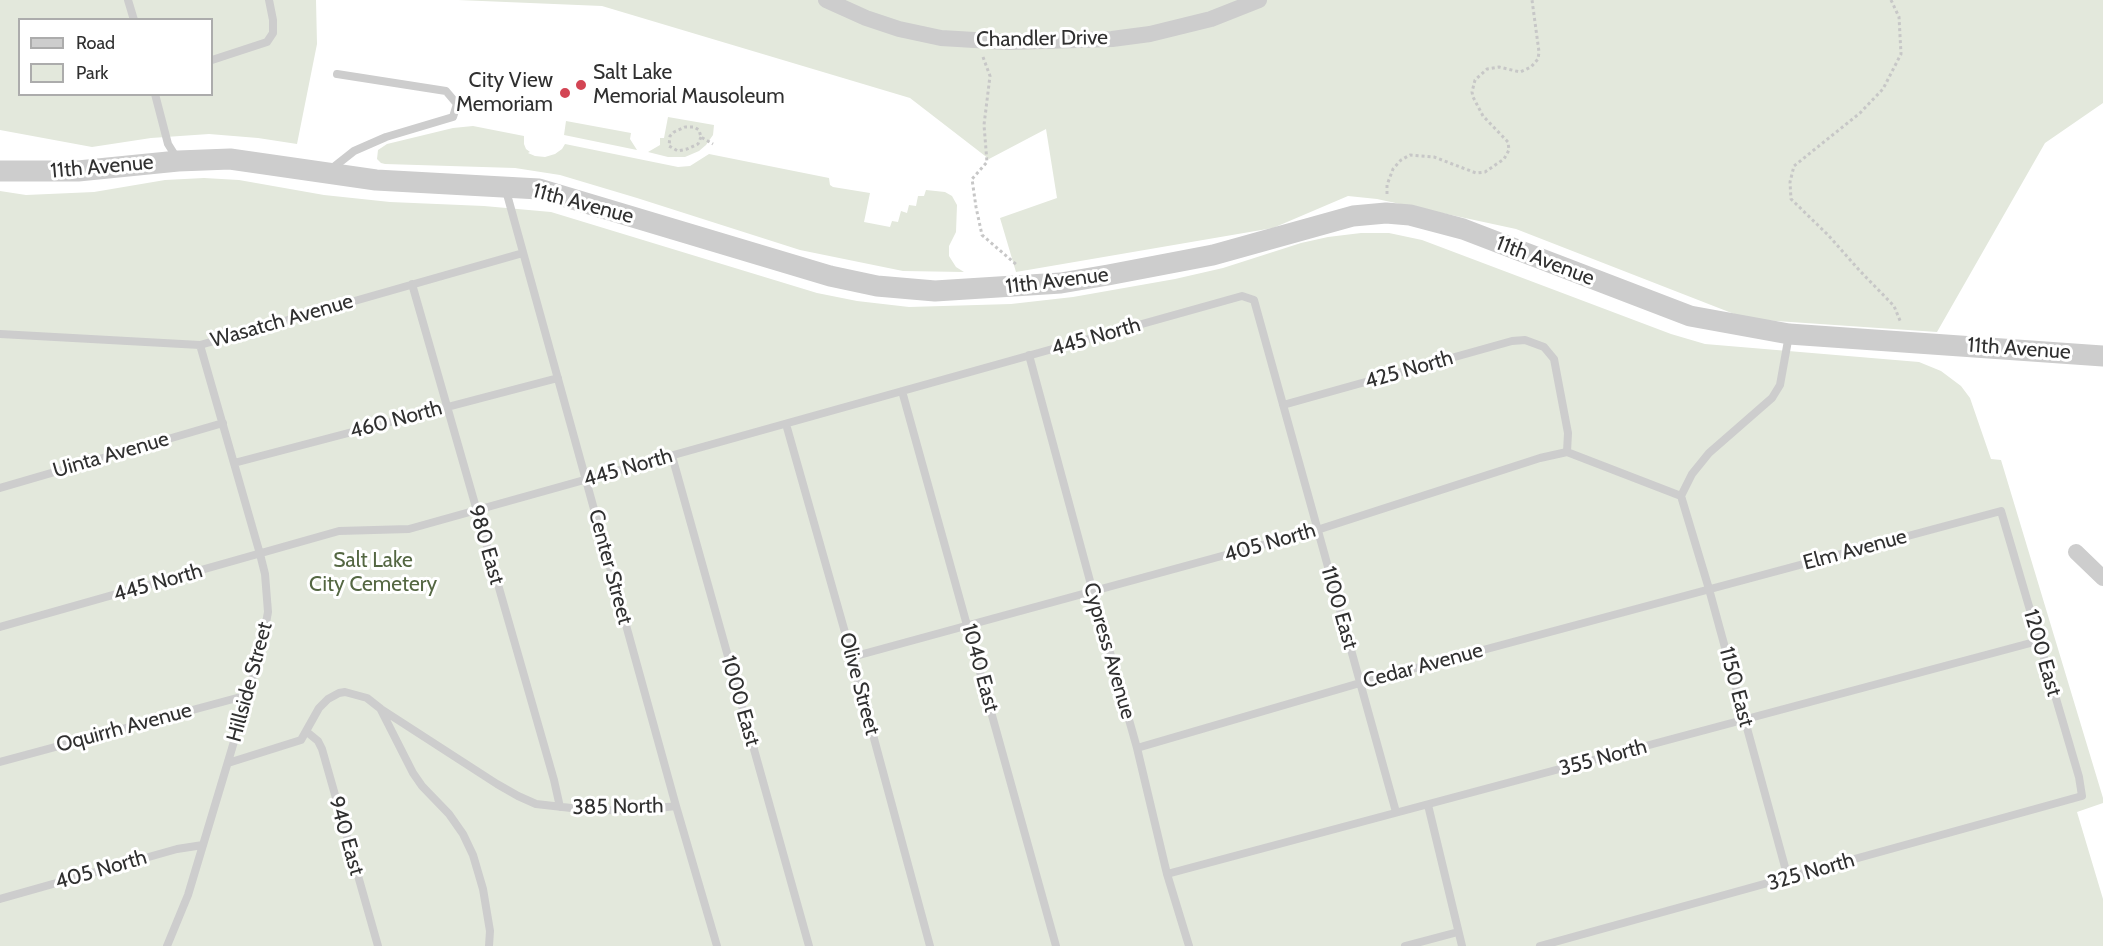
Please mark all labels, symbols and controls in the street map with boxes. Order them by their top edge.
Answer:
legend [18,18,213,96]
street label: Chandler Drive [976,25,1108,53]
text: Road [76,32,115,54]
place label: Salt Lake Memorial Mausoleum [593,60,785,110]
text: Park [76,62,108,84]
place label: City View Memoriam [456,68,553,118]
marker: Salt Lake Memorial Mausoleum [574,78,588,92]
marker: City View Memoriam [558,86,572,100]
street label: 11th Avenue [49,150,155,184]
street label: 11th Avenue [530,178,636,230]
street label: 11th Avenue [1492,231,1598,291]
street label: 11th Avenue [1004,262,1110,300]
street label: Wasatch Avenue [208,289,356,353]
street label: 445 North [1049,312,1143,362]
street label: 11th Avenue [1967,333,2071,365]
street label: 425 North [1362,345,1456,395]
street label: 460 North [347,396,445,444]
street label: Uinta Avenue [50,426,172,484]
street label: 445 North [581,443,675,493]
street label: 980 East [463,502,509,588]
street label: Center Street [583,507,637,627]
street label: 405 North [1221,518,1319,568]
street label: Elm Avenue [1800,524,1910,576]
park label: Salt Lake City Cemetery [309,548,437,598]
street label: 445 North [111,558,205,608]
street label: 1100 East [1315,564,1363,652]
street label: Cypress Avenue [1077,580,1141,722]
street label: 1200 East [2018,607,2066,699]
street label: Hillside Street [222,619,278,745]
street label: 1040 East [956,621,1004,715]
street label: Olive Street [833,630,885,738]
street label: Cedar Avenue [1360,638,1486,694]
street label: 1150 East [1713,644,1759,730]
street label: 1000 East [715,653,765,749]
street label: Oquirrh Avenue [54,698,194,758]
street label: 355 North [1556,734,1650,782]
street label: 940 East [323,794,369,878]
street label: 385 North [572,794,664,820]
street label: 405 North [52,845,150,895]
street label: 325 North [1764,848,1858,896]

